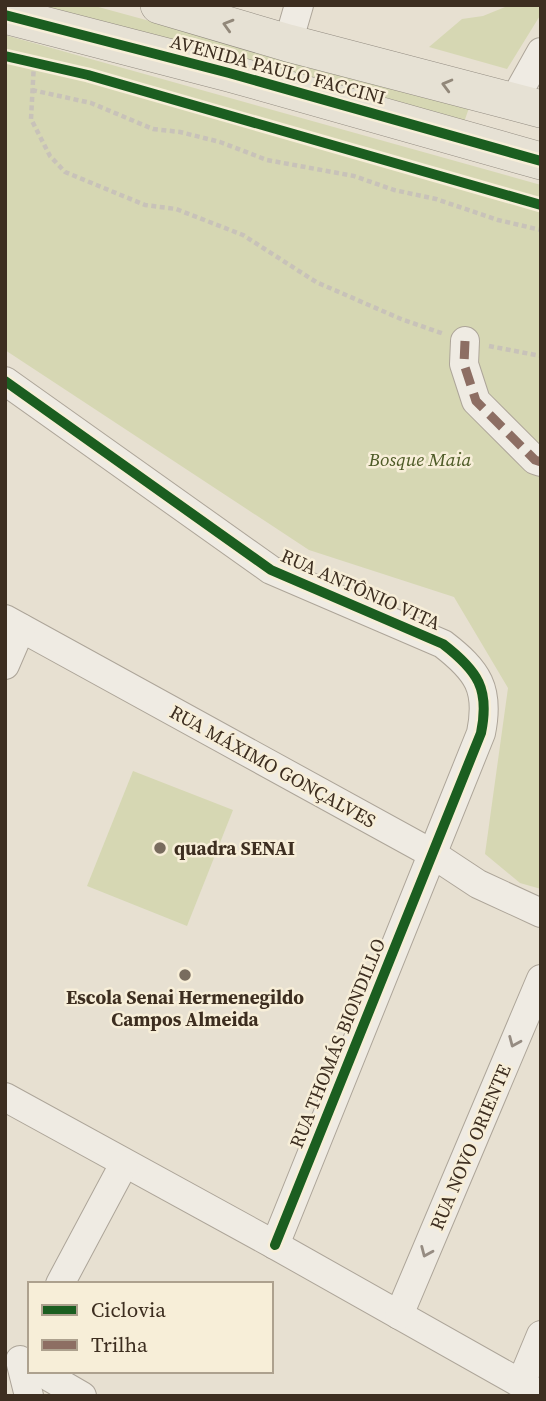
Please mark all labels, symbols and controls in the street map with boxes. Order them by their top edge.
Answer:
one-way arrow [222,19,234,33]
street label: AVENIDA PAULO FACCINI [168,28,388,110]
one-way arrow [441,78,453,93]
park label: Bosque Maia [368,446,471,472]
street label: RUA ANTÔNIO VITA [277,542,445,636]
street label: RUA MÁXIMO GONÇALVES [165,698,381,834]
place label: quadra SENAI [174,835,295,861]
marker: quadra SENAI [152,840,168,856]
street label: RUA THOMÁS BIONDILLO [283,934,391,1152]
marker: Escola Senai Hermenegildo Campos Almeida [177,967,193,983]
place label: Escola Senai Hermenegildo Campos Almeida [66,984,304,1032]
one-way arrow [508,1035,522,1047]
street label: RUA NOVO ORIENTE [423,1060,517,1234]
one-way arrow [420,1244,434,1257]
legend [28,1282,273,1373]
text: Ciclovia [91,1295,166,1324]
text: Trilha [91,1330,148,1359]

